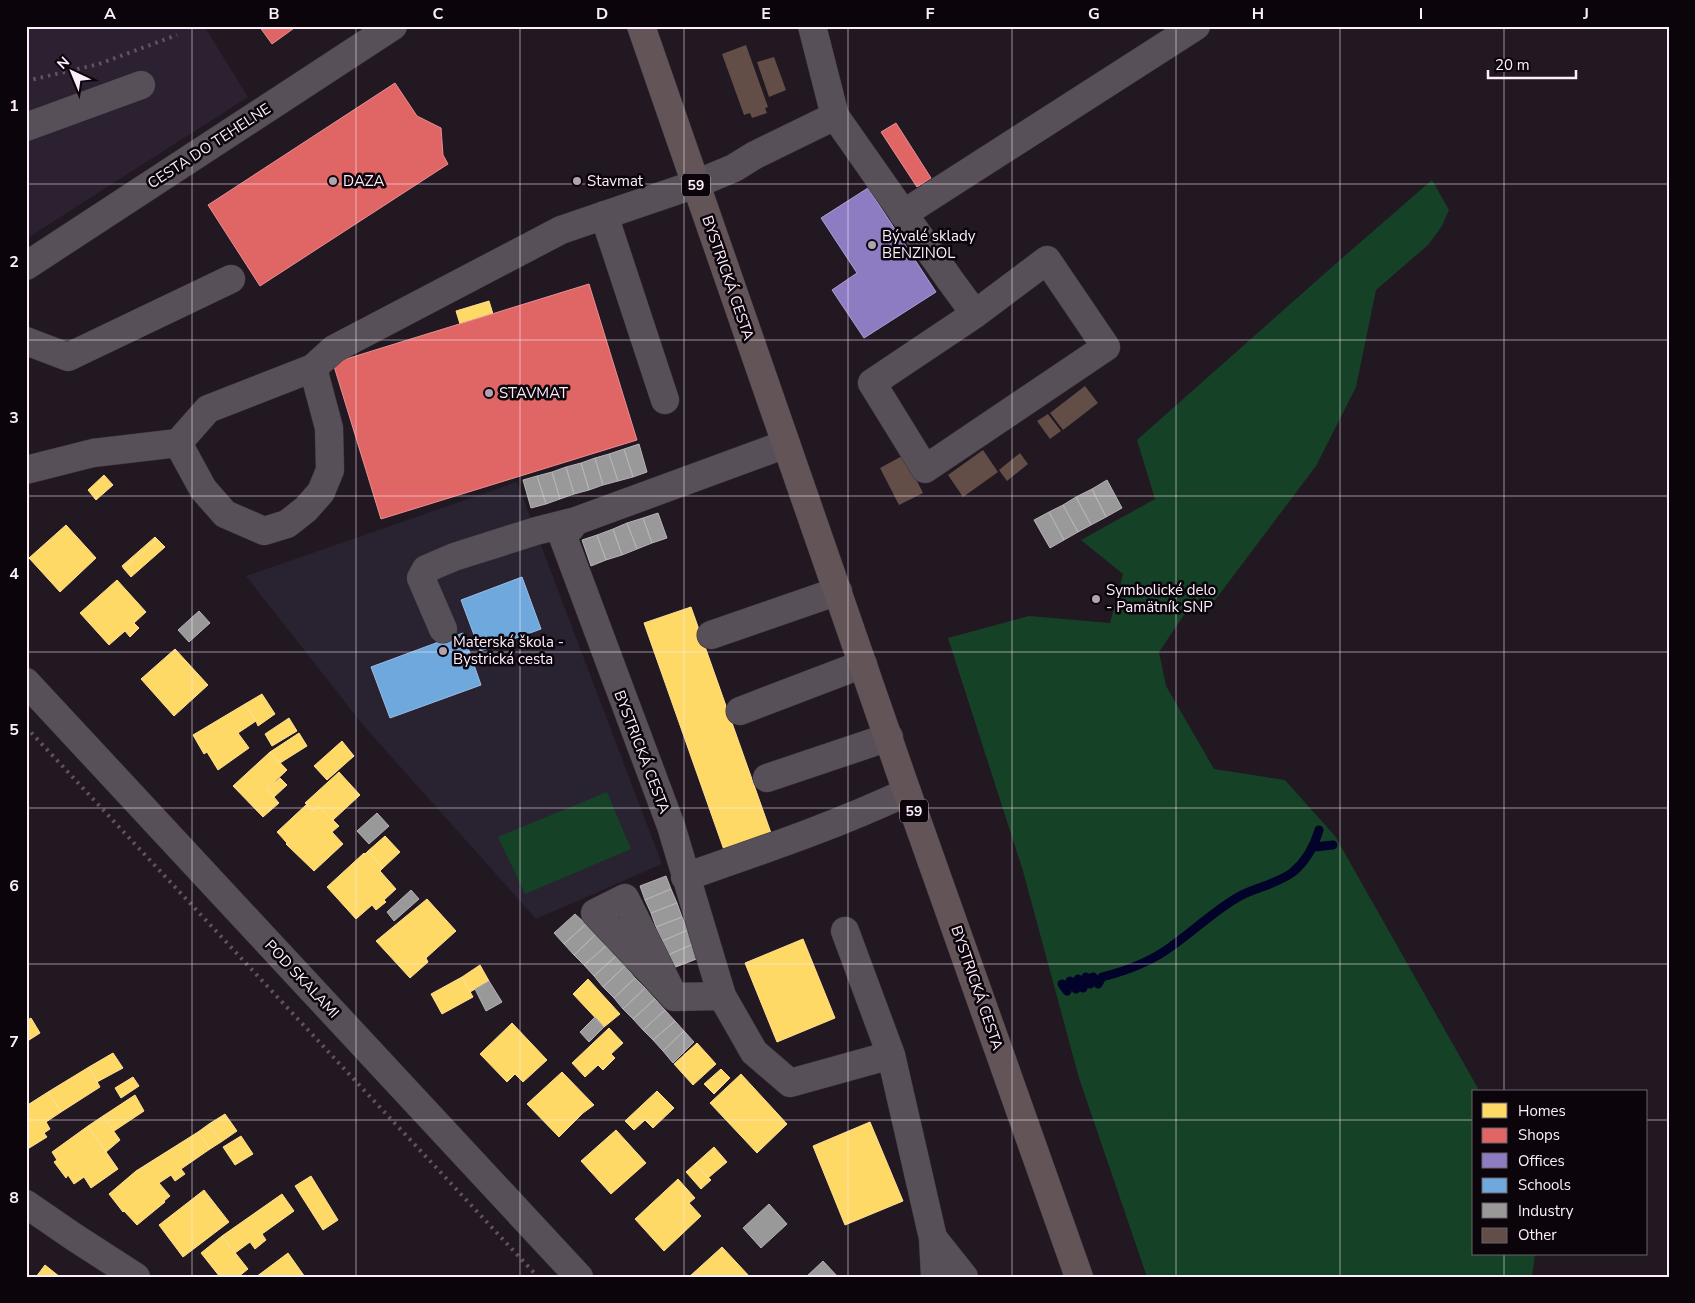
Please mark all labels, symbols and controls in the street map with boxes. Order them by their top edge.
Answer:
text: A [104,3,116,25]
text: B [268,3,280,25]
text: C [433,3,444,25]
text: D [596,3,608,25]
text: E [761,3,771,25]
text: F [926,3,935,25]
text: G [1088,3,1100,25]
text: H [1252,3,1264,25]
text: I [1419,3,1423,25]
text: J [1582,3,1589,25]
north arrow [48,48,98,98]
scale bar [1488,48,1575,80]
text: N [53,53,74,73]
text: 20 m [1495,55,1530,75]
text: 1 [9,95,19,117]
street label: CESTA DO TEHELNE [144,99,274,193]
place label: DAZA [343,171,384,191]
place label: Stavmat [587,171,644,191]
road number: 59 [682,174,710,196]
marker: DAZA [327,175,339,187]
marker: Stavmat [571,175,583,187]
street label: BYSTRICKÁ CESTA [697,213,759,343]
place label: Bývalé sklady BENZINOL [882,226,976,263]
marker: Bývalé sklady BENZINOL [866,239,878,251]
text: 2 [9,251,19,273]
place label: STAVMAT [499,383,568,403]
marker: STAVMAT [483,387,495,399]
text: 3 [9,407,19,429]
text: 4 [9,563,19,585]
place label: Symbolické delo - Pamätník SNP [1106,580,1216,617]
marker: Symbolické delo - Pamätník SNP [1090,593,1102,605]
place label: Materská škola - Bystrická cesta [453,632,564,669]
marker: Materská škola - Bystrická cesta [437,645,449,657]
street label: BYSTRICKÁ CESTA [609,687,675,817]
text: 5 [9,719,19,741]
road number: 59 [900,799,928,822]
text: 6 [9,875,19,897]
street label: BYSTRICKÁ CESTA [946,923,1008,1053]
street label: POD SKALAMI [260,935,344,1023]
text: 7 [9,1031,19,1053]
legend [1472,1090,1648,1256]
text: Homes [1518,1101,1566,1121]
text: Shops [1518,1125,1560,1145]
text: Offices [1518,1151,1565,1171]
text: Schools [1518,1175,1571,1195]
text: 8 [9,1187,19,1209]
text: Industry [1518,1201,1574,1221]
text: Other [1518,1225,1557,1245]

